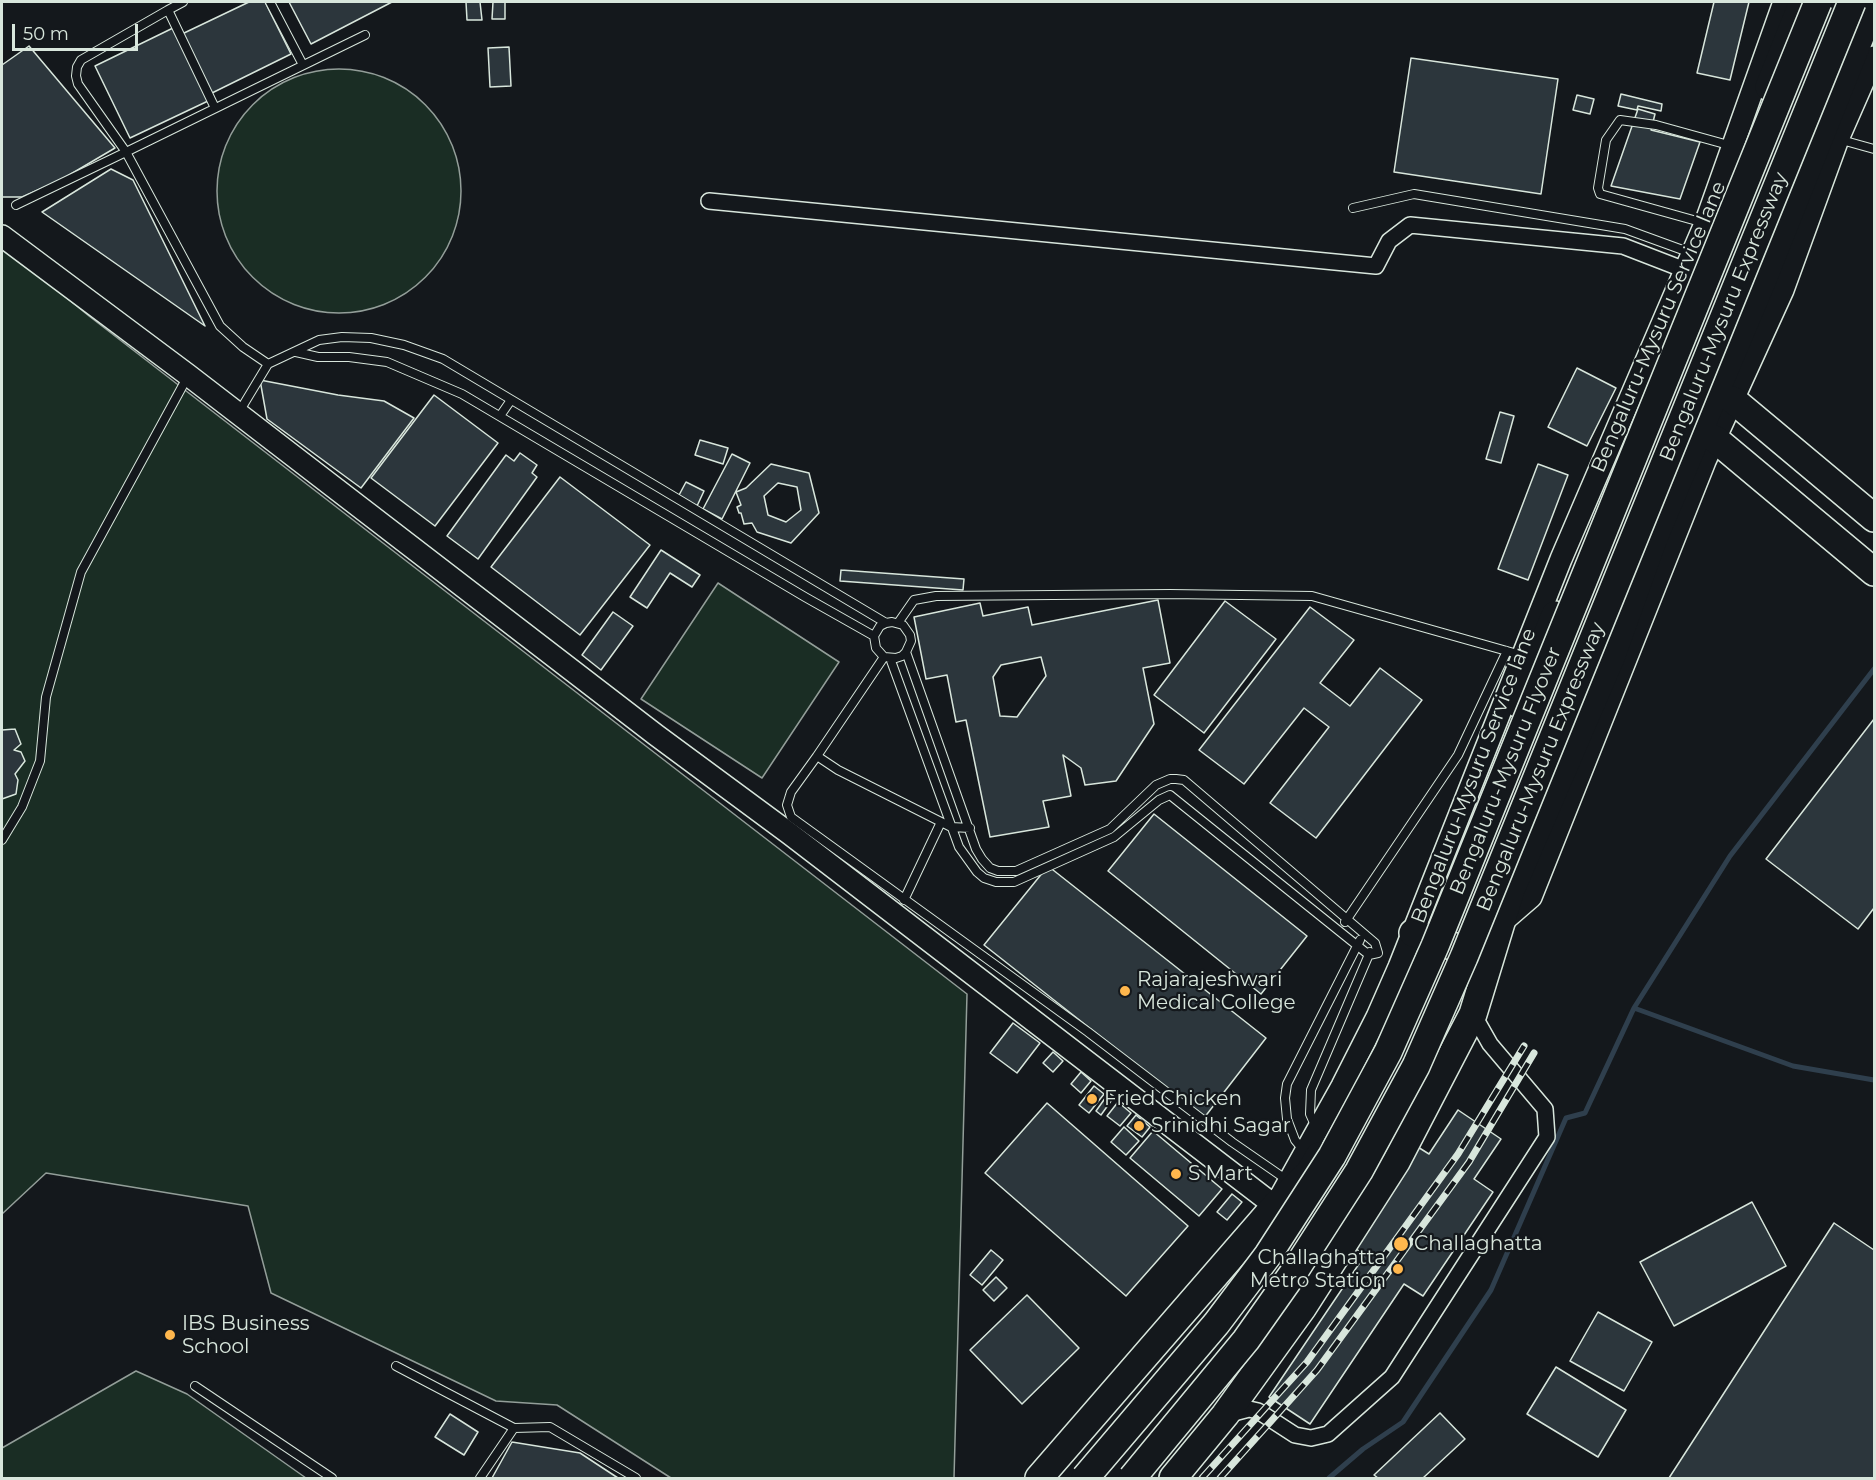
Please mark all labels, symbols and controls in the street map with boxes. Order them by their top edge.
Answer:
scale bar [15,12,141,50]
text: 50 m [23,23,69,45]
street label: Bengaluru-Mysuru Expressway [1655,169,1793,465]
street label: Bengaluru-Mysuru Service lane [1587,178,1731,476]
street label: Bengaluru-Mysuru Expressway [1472,619,1610,915]
street label: Bengaluru-Mysuru Service lane [1407,625,1541,927]
street label: Bengaluru-Mysuru Flyover [1445,644,1567,898]
place label: Rajarajeshwari Medical College [1137,968,1296,1015]
marker: Rajarajeshwari Medical College [1118,984,1132,998]
place label: Fried Chicken [1104,1087,1242,1111]
marker: Fried Chicken [1085,1092,1099,1106]
place label: Srinidhi Sagar [1151,1114,1291,1138]
marker: Srinidhi Sagar [1132,1119,1146,1133]
place label: S Mart [1188,1162,1253,1186]
marker: S Mart [1169,1167,1183,1181]
place label: Challaghatta [1414,1232,1542,1256]
marker: Challaghatta [1392,1235,1410,1253]
place label: Challaghatta Metro Station [1250,1246,1386,1293]
marker: Challaghatta Metro Station [1391,1262,1405,1276]
place label: IBS Business School [182,1312,309,1359]
marker: IBS Business School [163,1328,177,1342]

